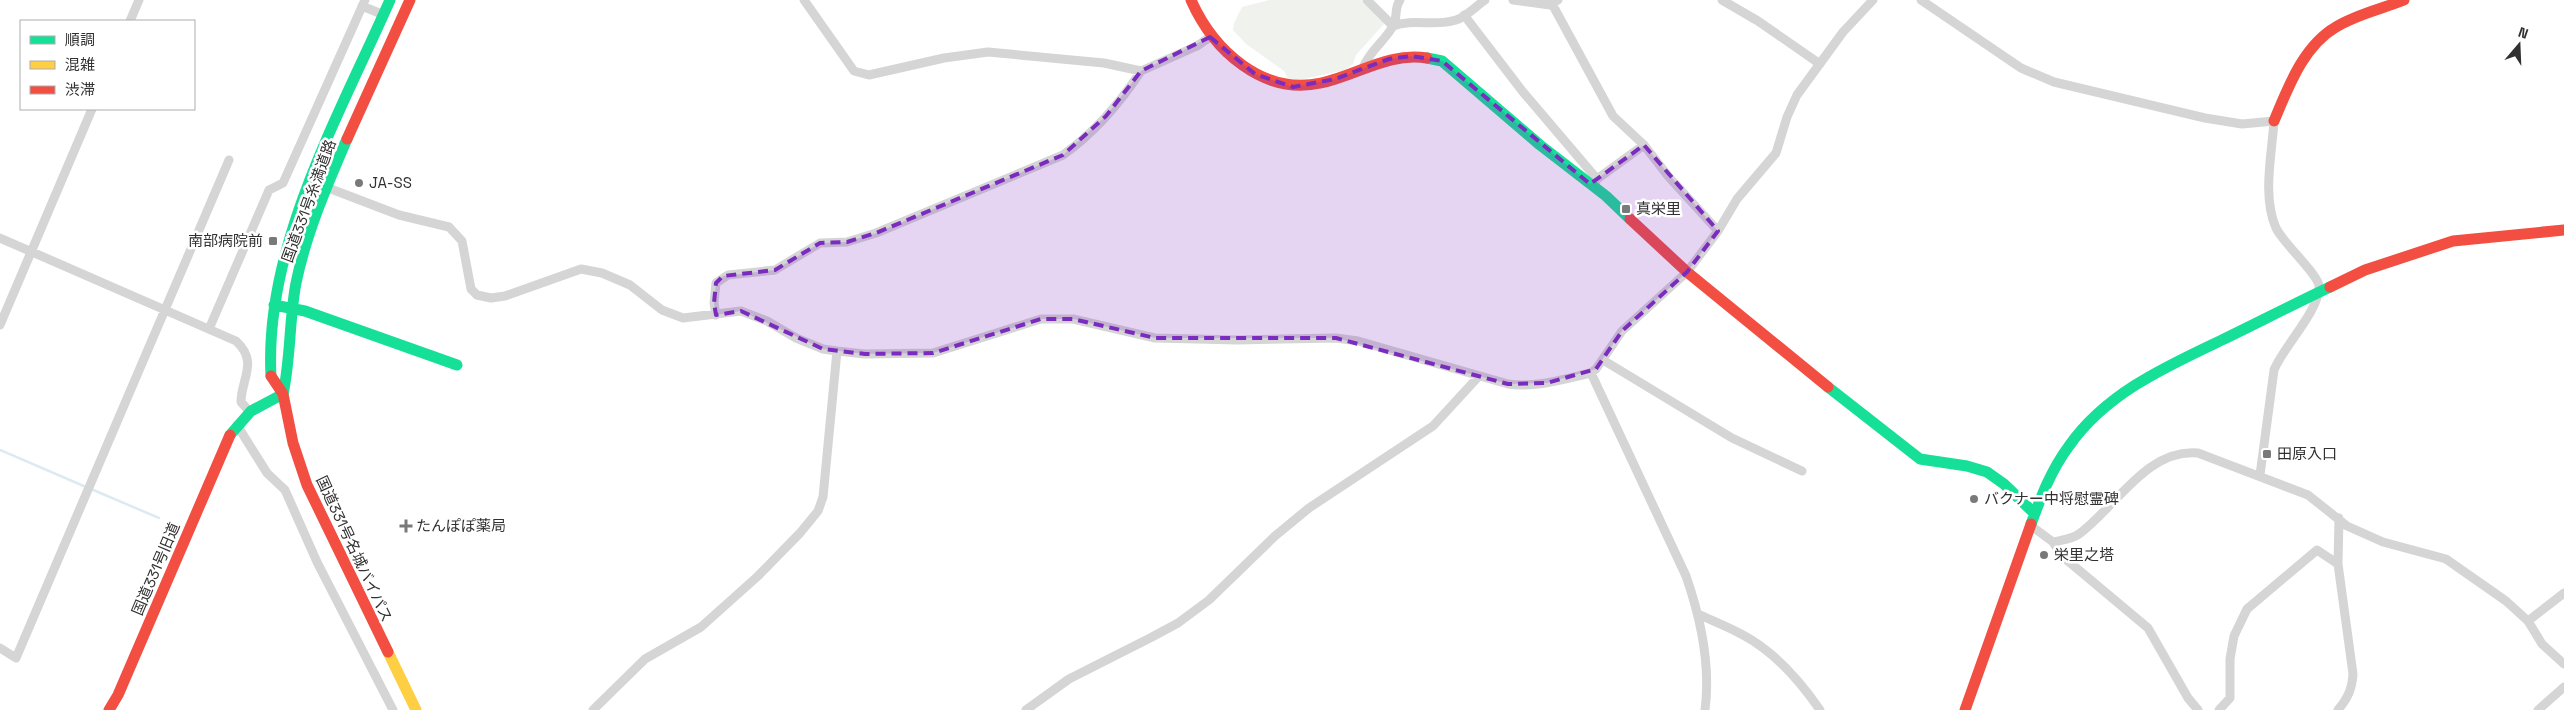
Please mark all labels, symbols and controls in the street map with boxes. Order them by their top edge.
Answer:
legend [20,20,195,110]
north arrow [2494,20,2544,70]
text: N [2516,23,2531,43]
text: 順調 [65,30,95,49]
text: 混雑 [65,55,95,74]
text: 渋滞 [65,80,95,99]
street label: 国道331号糸満道路 [278,137,340,265]
place label: JA-SS [369,173,412,192]
marker: JA-SS [353,177,365,189]
place label: 真栄里 [1636,199,1681,218]
marker: 真栄里 [1620,203,1632,215]
place label: 南部病院前 [188,231,263,250]
marker: 南部病院前 [267,235,279,247]
place label: 田原入口 [2277,444,2337,463]
marker: 田原入口 [2261,448,2273,460]
street label: 国道331号名城バイパス [312,473,397,625]
place label: バクナー中将慰霊碑 [1984,489,2119,508]
marker: バクナー中将慰霊碑 [1968,493,1980,505]
place label: たんぽぽ薬局 [416,516,506,535]
street label: 国道331号旧道 [127,519,184,618]
marker: たんぽぽ薬局 [400,520,412,532]
place label: 栄里之塔 [2054,545,2114,564]
marker: 栄里之塔 [2038,549,2050,561]

